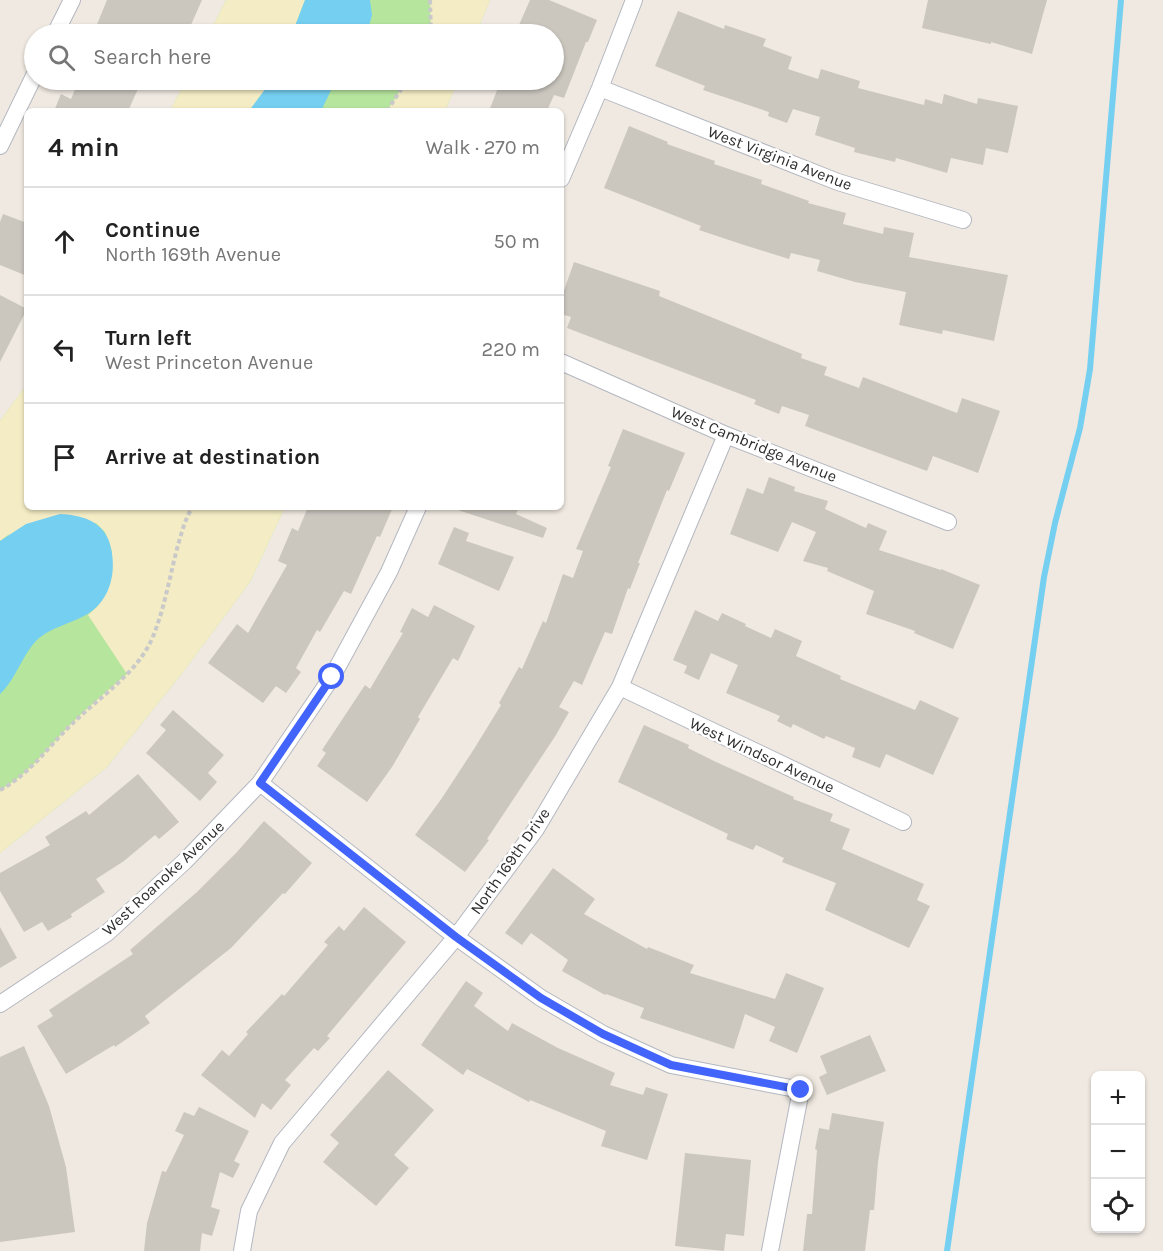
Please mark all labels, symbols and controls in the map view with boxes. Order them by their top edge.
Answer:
search box [24,24,564,90]
icon: search [45,41,78,74]
text: Search here [93,44,211,70]
street label: West Virginia Avenue [705,122,855,194]
text: 4 min [48,132,119,163]
text: Walk · 270 m [426,136,540,159]
text: Continue [105,217,200,243]
icon: ahead [48,225,81,258]
text: 50 m [493,230,540,253]
text: North 169th Avenue [105,243,281,266]
text: Turn left [105,325,192,351]
icon: left [48,333,81,366]
text: 220 m [481,338,540,361]
text: West Princeton Avenue [105,351,313,374]
street label: West Cambridge Avenue [668,402,840,486]
icon: arrive [48,441,81,474]
text: Arrive at destination [105,444,320,470]
route start [318,663,344,689]
street label: West Windsor Avenue [686,713,838,797]
street label: North 169th Drive [466,804,554,918]
street label: West Roanoke Avenue [98,817,228,939]
map controls [1091,1071,1145,1233]
button: + [1091,1071,1145,1125]
route end [787,1076,813,1102]
button: − [1091,1125,1145,1179]
button: locate [1091,1179,1145,1233]

